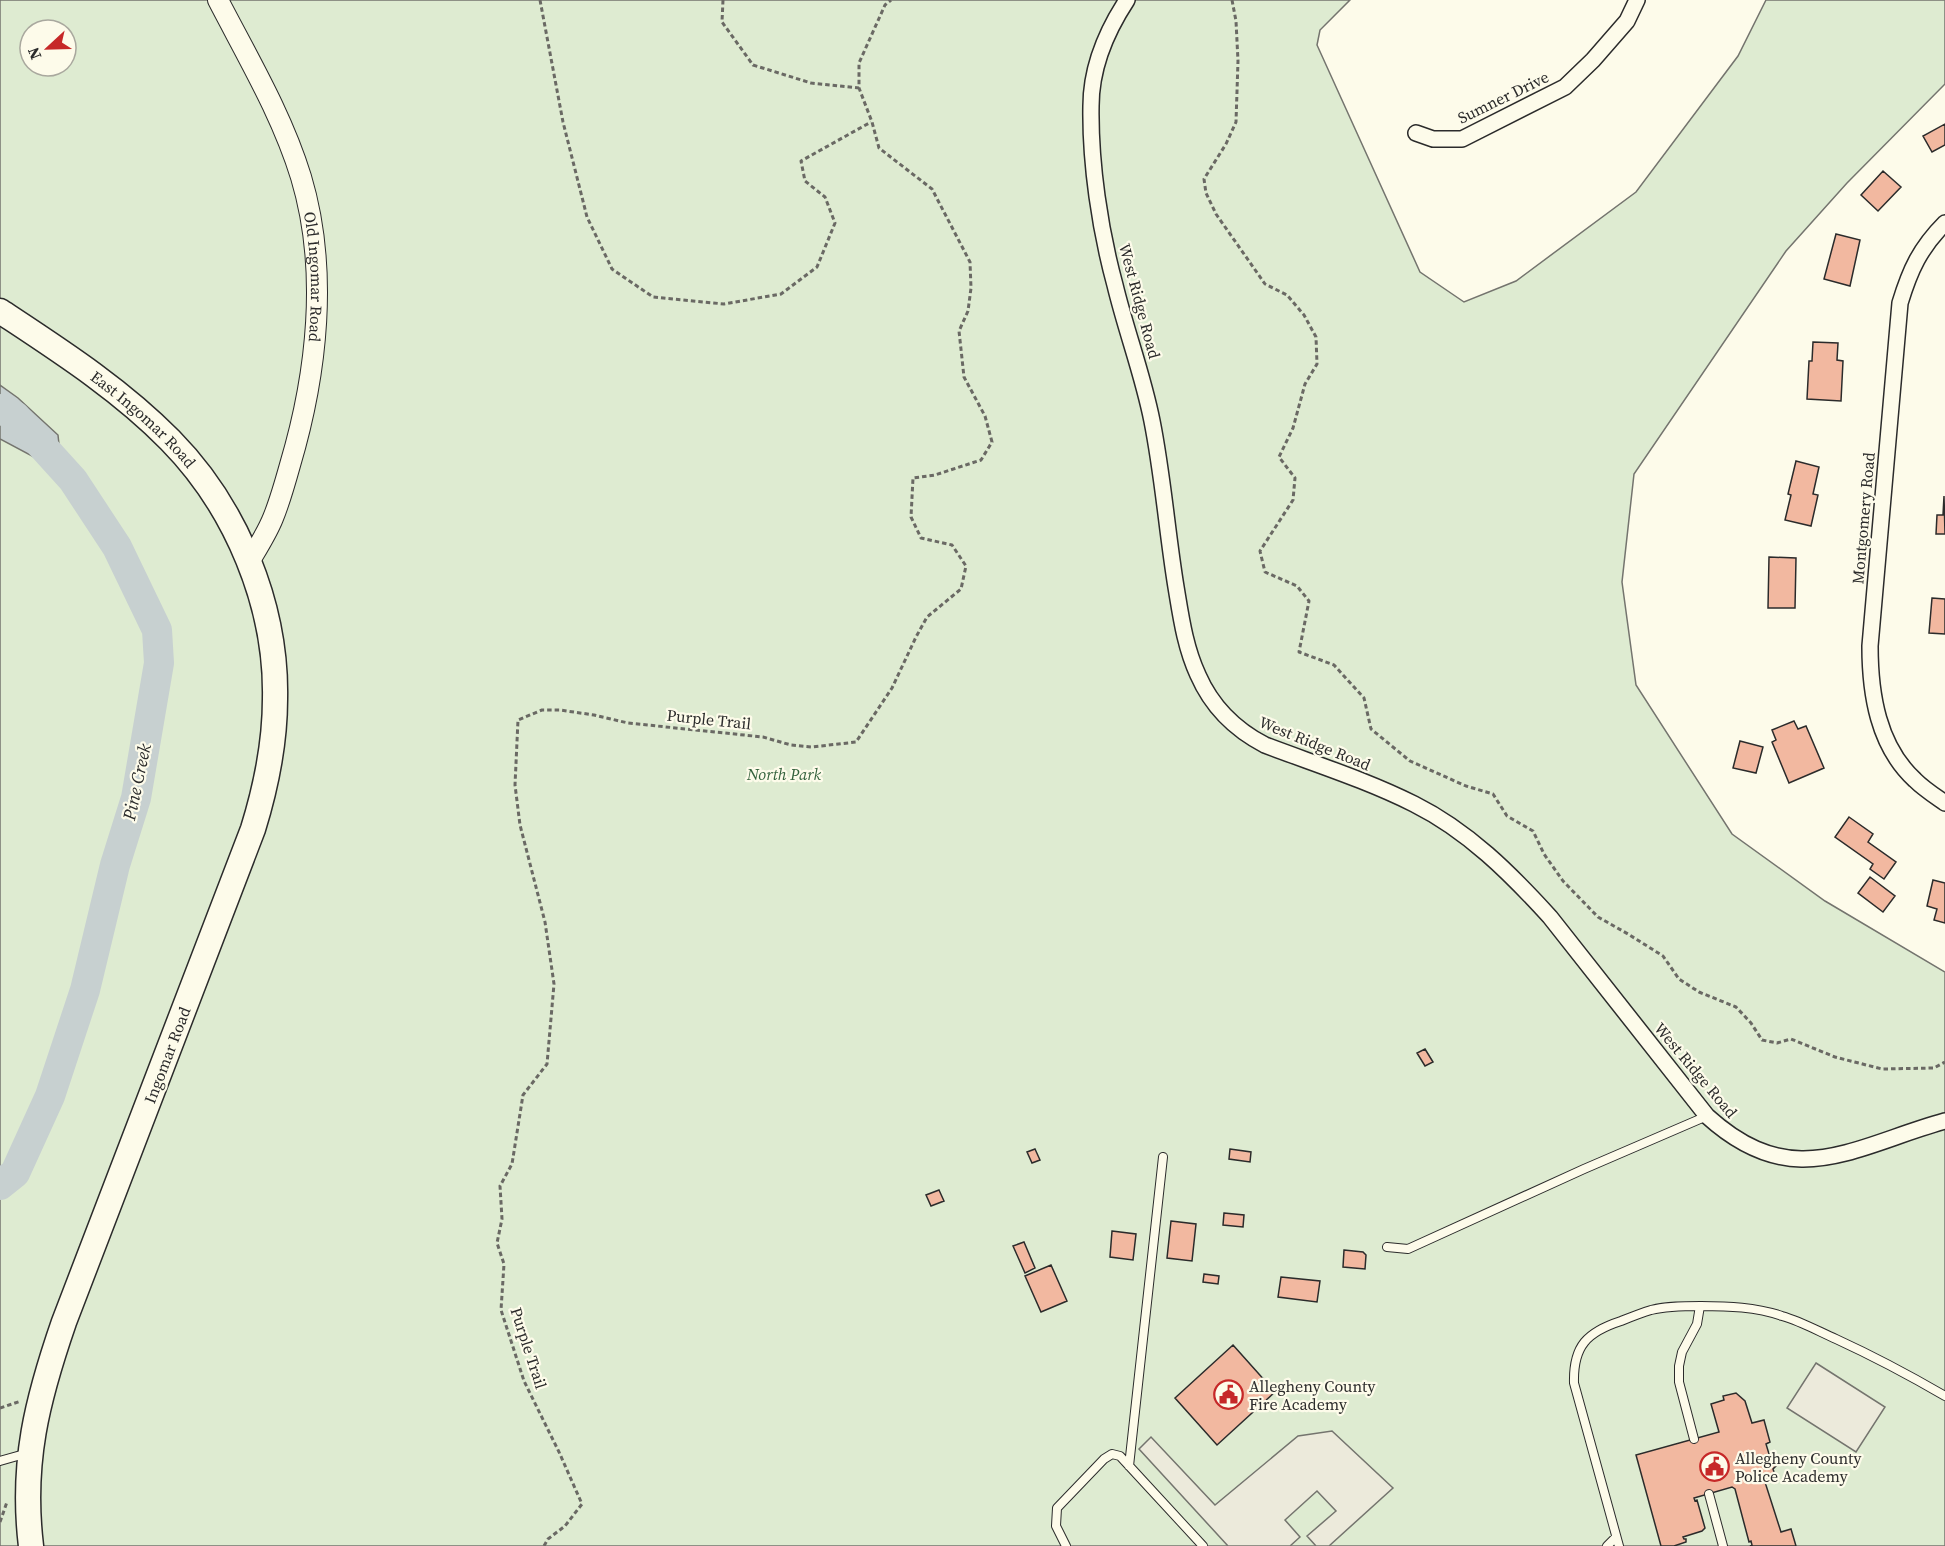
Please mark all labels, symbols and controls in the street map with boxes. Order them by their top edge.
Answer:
north arrow [18,18,78,78]
text: N [22,44,46,63]
street label: Sumner Drive [1454,65,1552,129]
street label: Old Ingomar Road [299,210,328,343]
street label: West Ridge Road [1114,241,1166,361]
street label: East Ingomar Road [86,365,201,472]
street label: Montgomery Road [1846,451,1880,585]
street label: Purple Trail [666,704,752,734]
street label: West Ridge Road [1256,711,1374,775]
water label: Pine Creek [116,741,157,823]
park label: North Park [746,763,821,785]
street label: Ingomar Road [138,1004,196,1106]
street label: West Ridge Road [1649,1017,1743,1123]
street label: Purple Trail [505,1304,553,1392]
place label: Allegheny County Fire Academy [1249,1375,1376,1415]
public building icon: Allegheny County Fire Academy [1212,1379,1244,1411]
place label: Allegheny County Police Academy [1735,1447,1862,1487]
public building icon: Allegheny County Police Academy [1698,1451,1730,1483]

